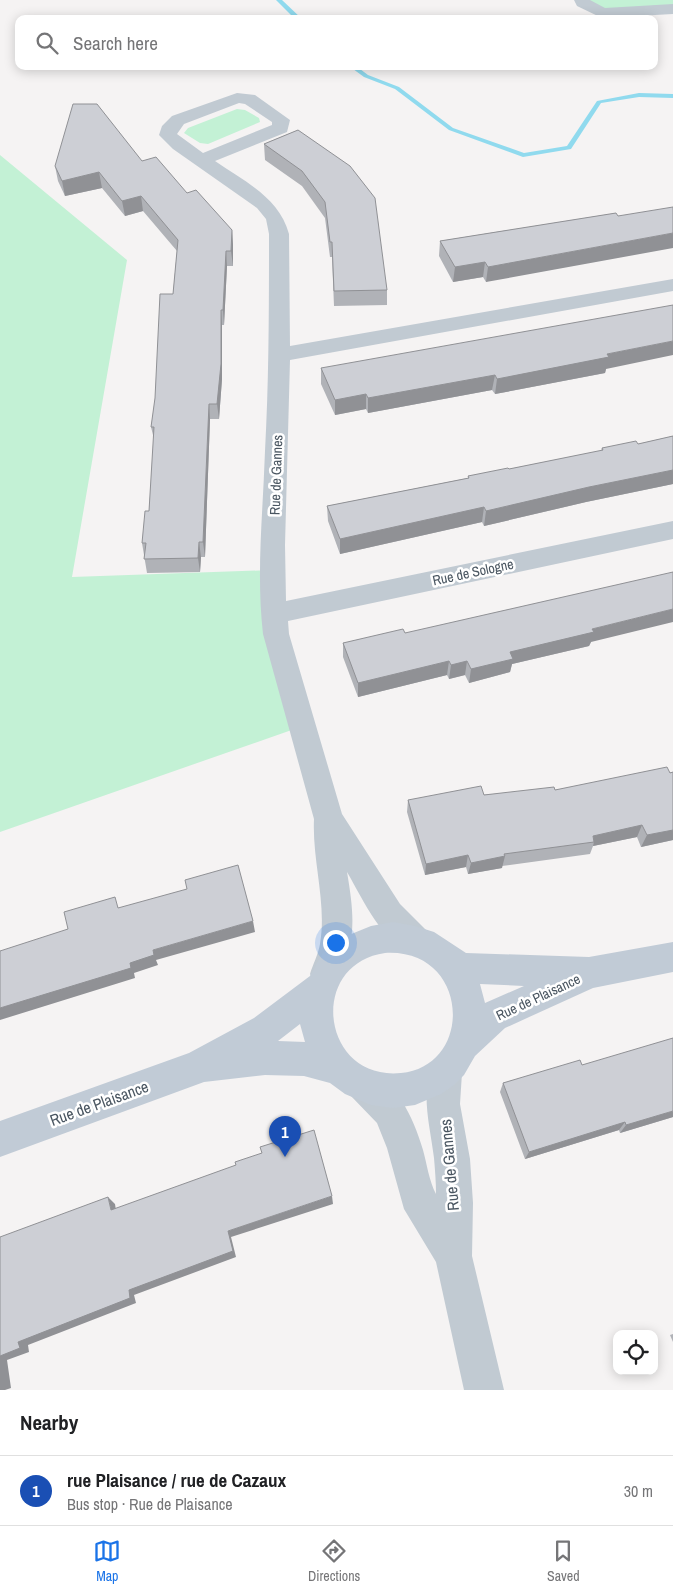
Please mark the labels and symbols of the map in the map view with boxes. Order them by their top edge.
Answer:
street label: Rue de Gannes [266,434,286,516]
street label: Rue de Sologne [431,555,515,589]
your location [323,930,349,956]
street label: Rue de Plaisance [493,970,583,1024]
street label: Rue de Plaisance [47,1075,151,1131]
pin: 1 [269,1116,301,1157]
street label: Rue de Gannes [434,1118,464,1212]

